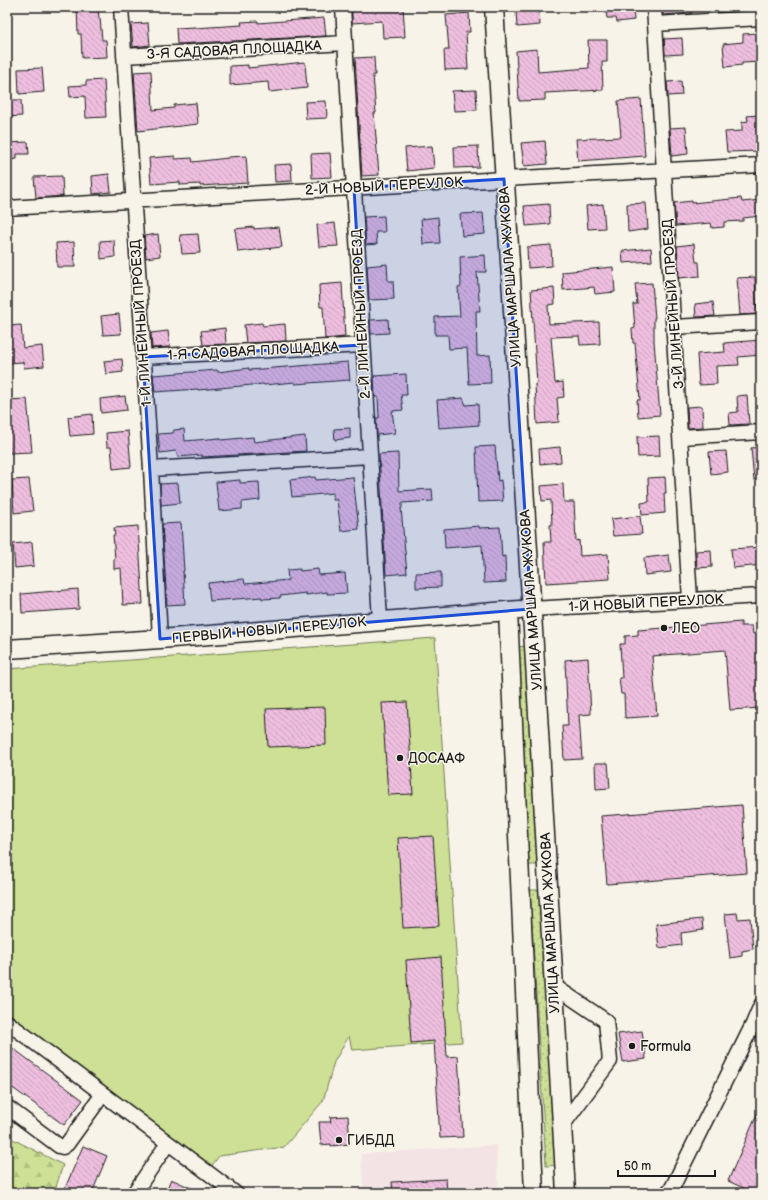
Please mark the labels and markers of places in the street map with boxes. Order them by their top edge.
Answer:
place label: ЛЕО [671,620,700,637]
marker: ЛЕО [659,623,669,633]
place label: ДОСААФ [408,750,465,767]
marker: ДОСААФ [395,753,405,763]
place label: Formula [640,1038,691,1055]
marker: Formula [627,1041,637,1051]
place label: ГИБДД [347,1132,395,1149]
marker: ГИБДД [334,1135,344,1145]

